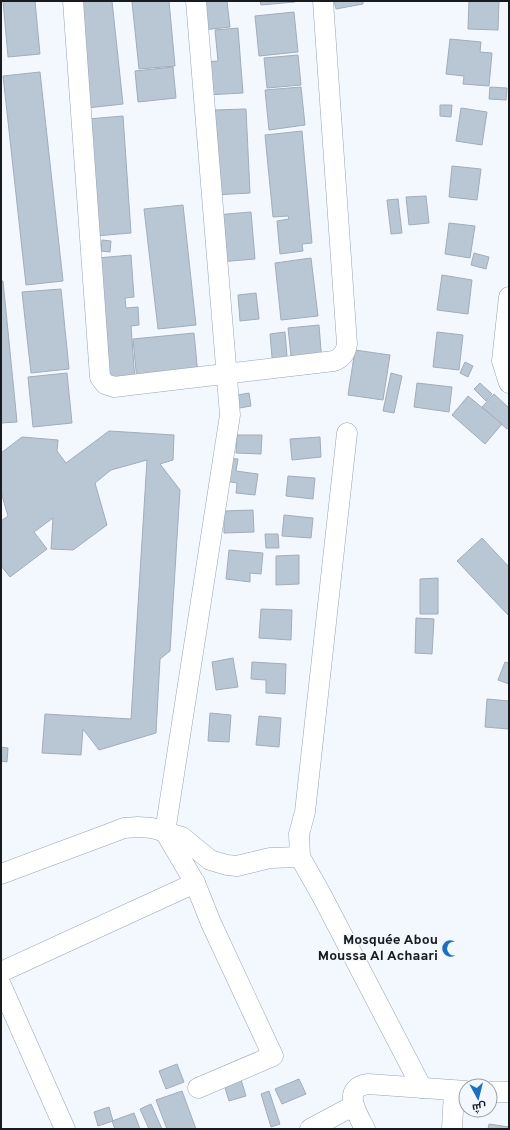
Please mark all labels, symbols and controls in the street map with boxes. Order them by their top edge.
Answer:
place label: Mosquée Abou Moussa Al Achaari [318,932,438,965]
mosque icon: Mosquée Abou Moussa Al Achaari [441,938,461,958]
north arrow [458,1078,498,1118]
text: ش [471,1099,487,1115]

